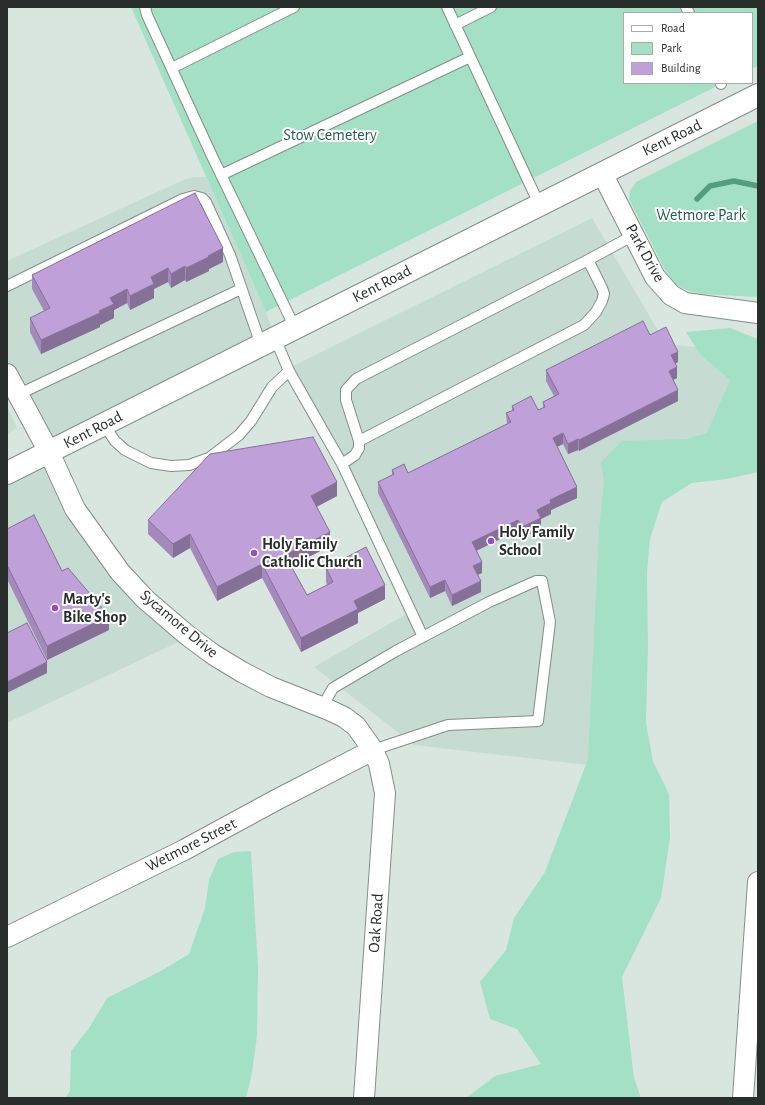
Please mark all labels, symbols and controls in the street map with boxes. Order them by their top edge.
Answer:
legend [623,12,753,84]
text: Road [661,22,685,34]
text: Park [661,42,682,54]
text: Building [661,62,701,74]
street label: Kent Road [639,115,705,161]
park label: Stow Cemetery [283,125,377,145]
park label: Wetmore Park [656,205,746,225]
street label: Park Drive [621,221,669,285]
street label: Kent Road [349,261,415,307]
street label: Kent Road [60,407,126,453]
place label: Holy Family School [499,522,574,560]
place label: Holy Family Catholic Church [262,534,362,572]
marker: Holy Family School [486,536,496,546]
marker: Holy Family Catholic Church [249,548,259,558]
street label: Sycamore Drive [136,586,222,662]
place label: Marty's Bike Shop [63,589,127,627]
marker: Marty's Bike Shop [50,603,60,613]
street label: Wetmore Street [142,814,240,876]
street label: Oak Road [364,893,388,953]

